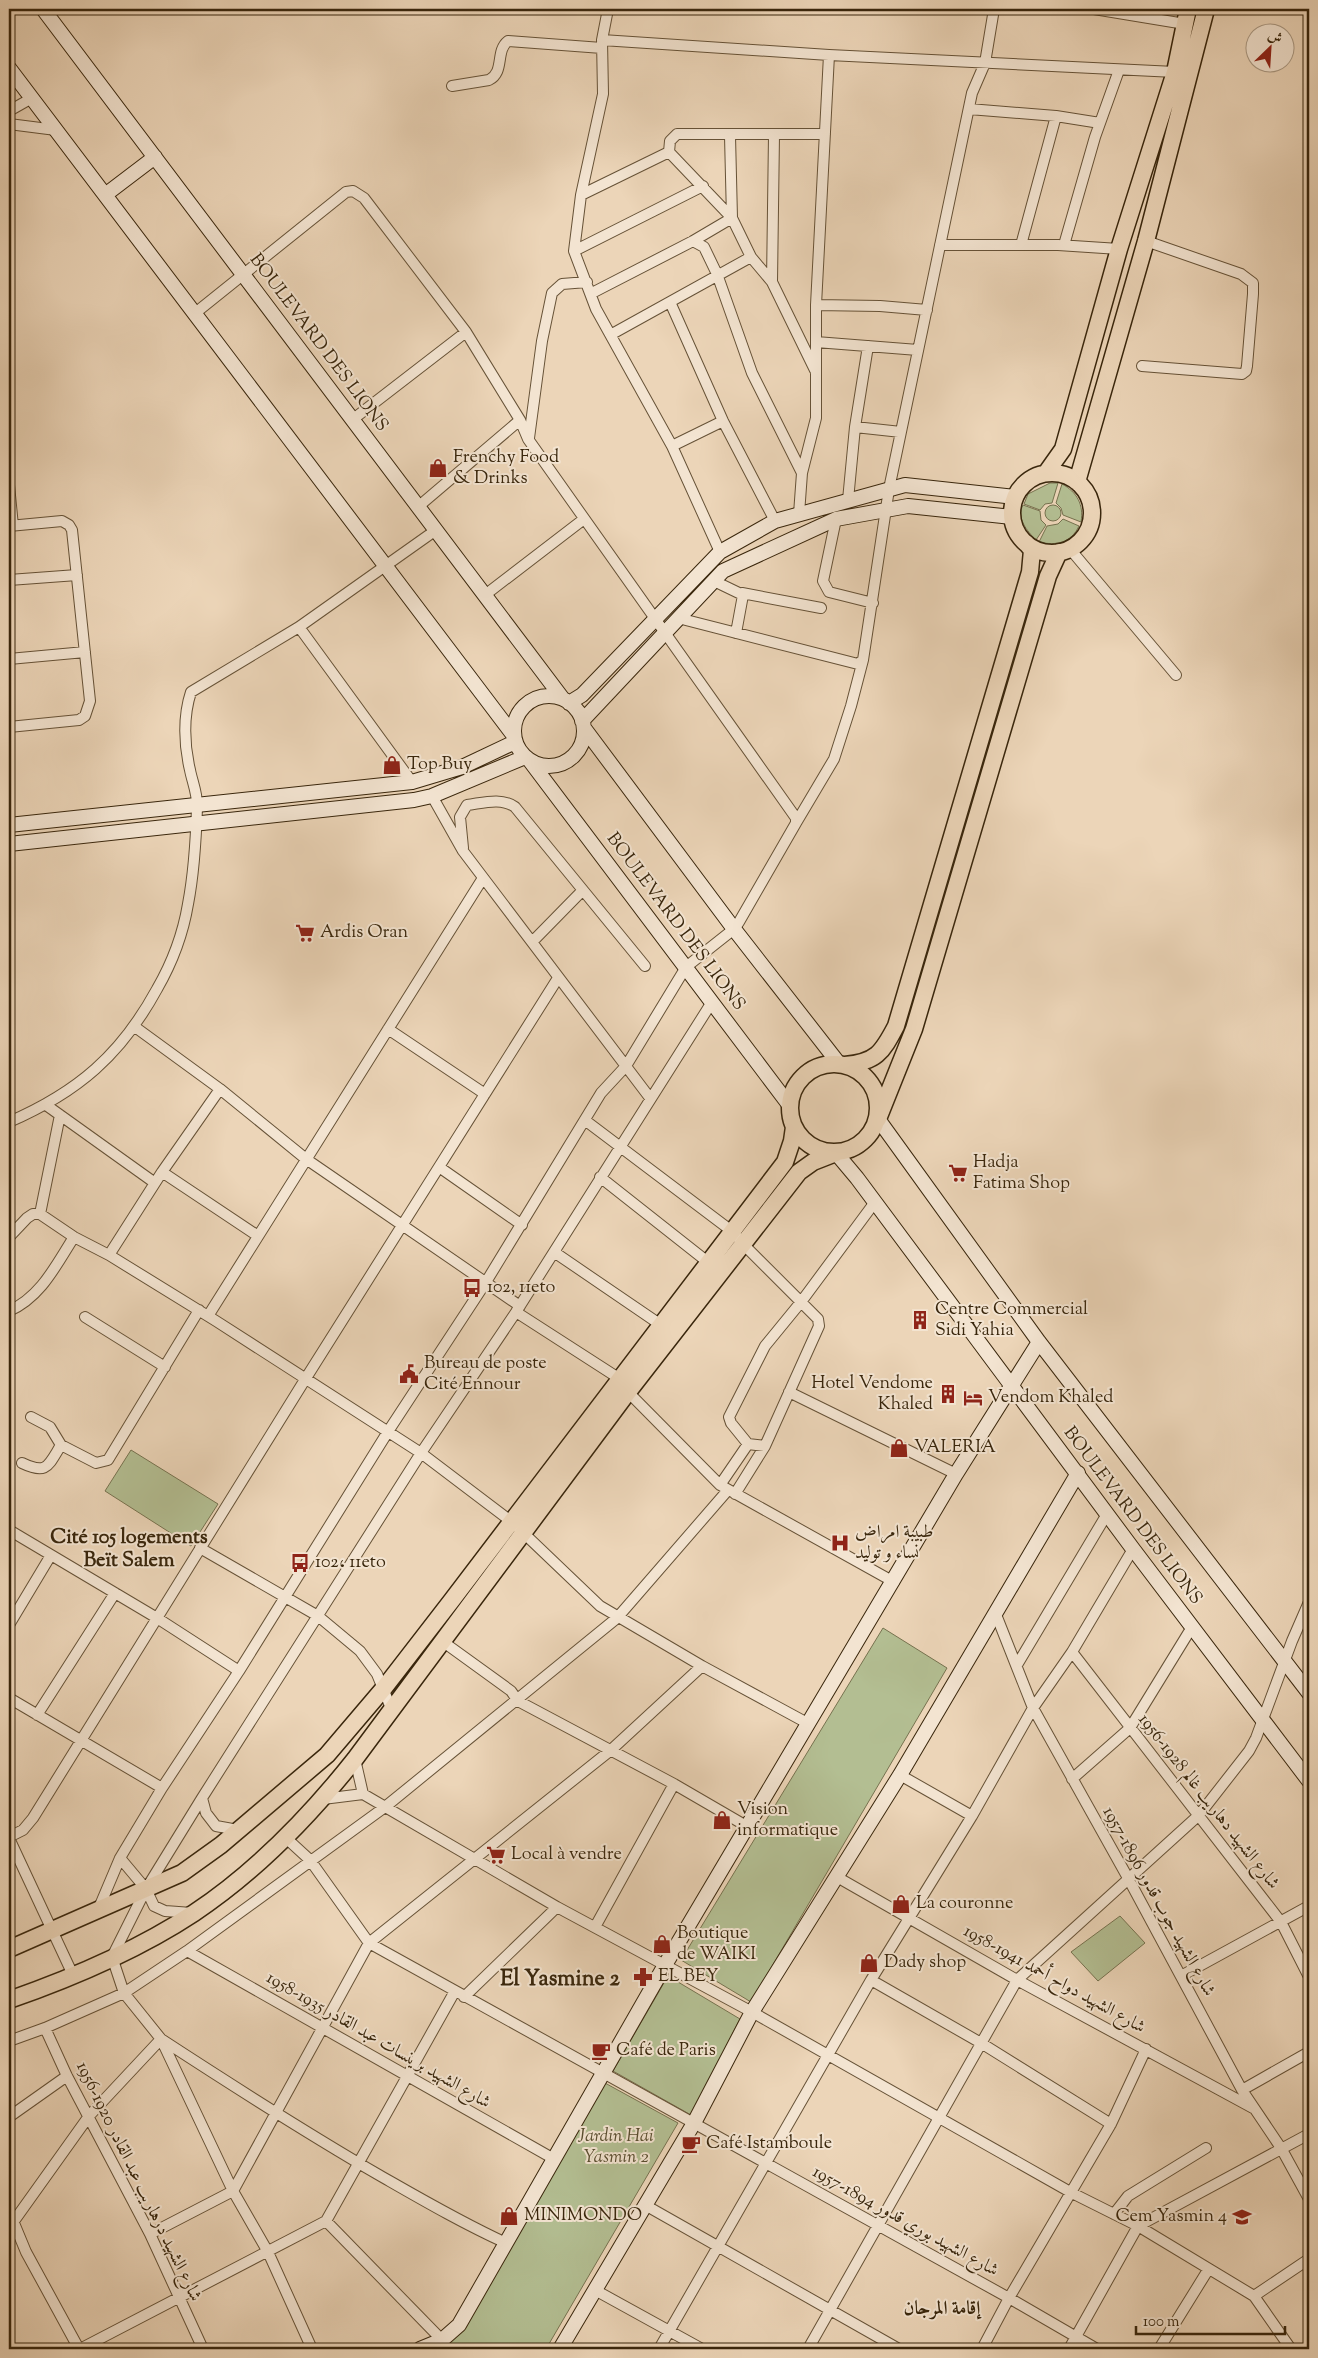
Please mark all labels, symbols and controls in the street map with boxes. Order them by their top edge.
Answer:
north arrow [1246,22,1296,72]
text: ش [1264,26,1285,50]
street label: BOULEVARD DES LIONS [242,248,394,438]
place label: Frenchy Food & Drinks [453,445,559,492]
shop icon: Frenchy Food & Drinks [427,457,449,479]
place label: Top Buy [407,752,472,778]
shop icon: Top Buy [381,754,403,776]
street label: BOULEVARD DES LIONS [599,827,751,1017]
place label: Ardis Oran [320,920,409,946]
supermarket icon: Ardis Oran [294,922,316,944]
place label: Hadja Fatima Shop [973,1150,1070,1197]
supermarket icon: Hadja Fatima Shop [947,1162,969,1184]
place label: 102, 11eto [487,1275,556,1301]
bus stop icon: 102, 11eto [461,1277,483,1299]
place label: Centre Commercial Sidi Yahia [935,1297,1088,1344]
building icon: Centre Commercial Sidi Yahia [909,1309,931,1331]
place label: Bureau de poste Cité Ennour [424,1351,547,1398]
public building icon: Bureau de poste Cité Ennour [398,1363,420,1385]
place label: Hotel Vendome Khaled [811,1371,933,1418]
building icon: Hotel Vendome Khaled [937,1383,959,1405]
place label: Vendom Khaled [988,1385,1113,1411]
hotel icon: Vendom Khaled [962,1387,984,1409]
street label: BOULEVARD DES LIONS [1056,1421,1208,1611]
place label: VALERIA [914,1435,996,1461]
shop icon: VALERIA [888,1437,910,1459]
place label: طبيبة امراض نساء و توليد [855,1520,933,1567]
district label: Cité 105 logements Beït Salem [50,1524,208,1576]
hospital icon: طبيبة امراض نساء و توليد [829,1532,851,1554]
place label: 102، 11eto [315,1550,386,1576]
bus stop icon: 102، 11eto [289,1552,311,1574]
street label: شارع الشهيد دهاريب غالم 1928-1956 [1130,1708,1285,1896]
place label: Vision informatique [737,1797,838,1844]
street label: شارع الشهيد جوب قدور 1896-1957 [1095,1802,1221,2002]
shop icon: Vision informatique [711,1809,733,1831]
place label: Local à vendre [511,1842,622,1868]
supermarket icon: Local à vendre [485,1844,507,1866]
place label: La couronne [916,1891,1013,1917]
shop icon: La couronne [890,1893,912,1915]
street label: شارع الشهيد دواح أحمد 1941-1958 [958,1917,1151,2042]
place label: Boutique de WAIKI [677,1921,756,1968]
shop icon: Boutique de WAIKI [651,1933,673,1955]
place label: Dady shop [884,1950,966,1976]
shop icon: Dady shop [858,1952,880,1974]
district label: El Yasmine 2 [500,1964,620,1996]
place label: EL BEY [658,1964,719,1990]
street label: شارع الشهيد برينسات عبد القادر 1935-1958 [261,1966,495,2116]
pharmacy icon: EL BEY [632,1966,654,1988]
place label: Café de Paris [616,2038,716,2064]
cafe icon: Café de Paris [590,2040,612,2062]
street label: شارع الشهيد درهاريب عبد القادر 1920-1956 [68,2057,208,2307]
park label: Jardin Hai Yasmin 2 [577,2124,654,2171]
place label: Café Istamboule [706,2131,832,2157]
cafe icon: Café Istamboule [680,2133,702,2155]
street label: شارع الشهيد بوري قدور 1894-1957 [807,2160,1003,2284]
place label: MINIMONDO [524,2203,642,2229]
place label: Cem Yasmin 4 [1115,2204,1227,2230]
shop icon: MINIMONDO [498,2205,520,2227]
school or university icon: Cem Yasmin 4 [1231,2206,1253,2228]
district label: إقامة المرجان [904,2296,982,2323]
scale bar [1136,2303,1284,2335]
text: 100 m [1143,2312,1180,2333]

